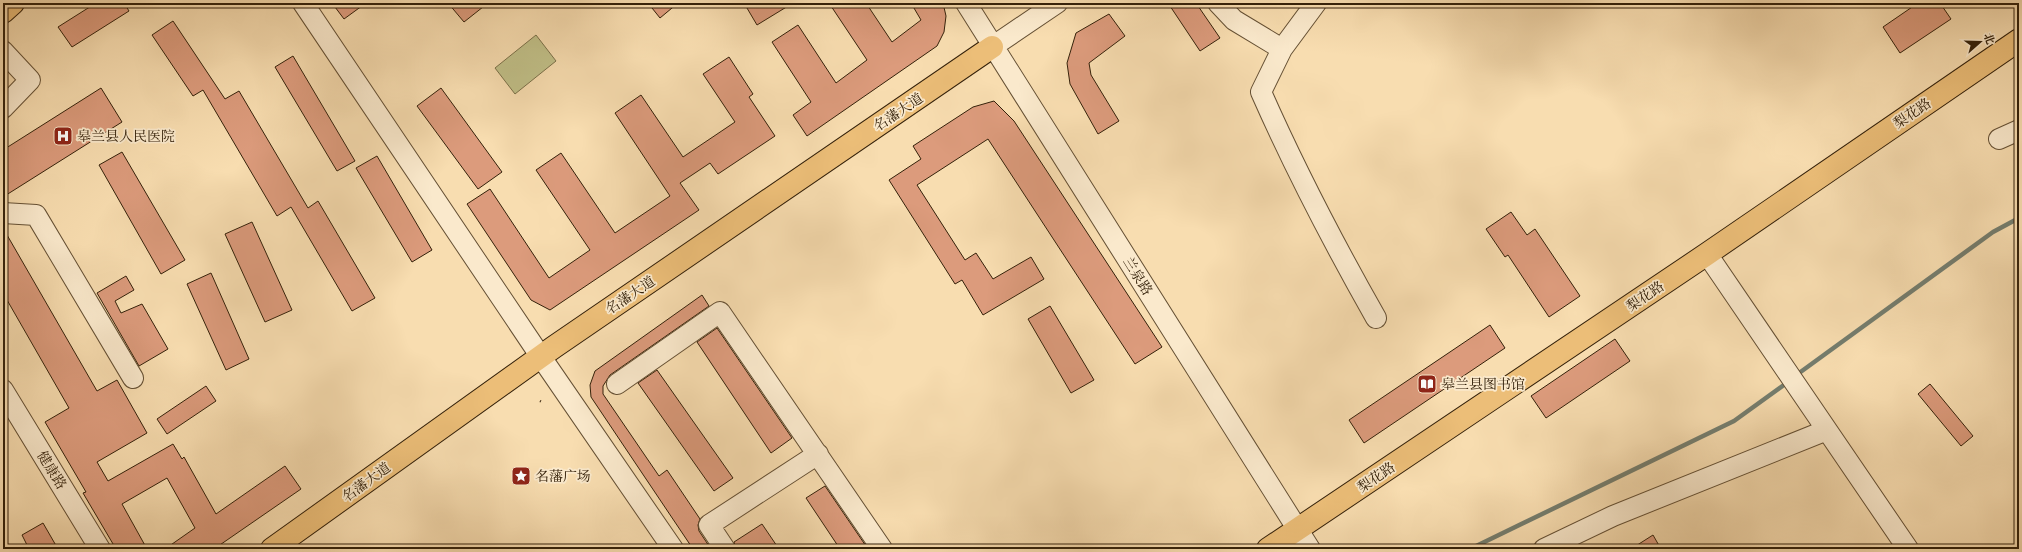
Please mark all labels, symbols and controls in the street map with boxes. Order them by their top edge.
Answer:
north arrow [1960,22,2000,62]
text: 北 [1979,31,1997,47]
street label: 名藩大道 [870,90,927,137]
street label: 梨花路 [1890,95,1936,134]
hospital icon: 皋兰县人民医院 [52,125,74,147]
place label: 皋兰县人民医院 [77,128,175,147]
street label: 兰泉路 [1118,254,1156,300]
street label: 名藩大道 [602,273,659,320]
street label: 梨花路 [1623,278,1669,317]
library icon: 皋兰县图书馆 [1416,373,1438,395]
place label: 皋兰县图书馆 [1441,376,1525,395]
street label: 健康路 [32,448,70,494]
street label: 名藩大道 [339,459,395,507]
street label: 梨花路 [1354,459,1400,498]
place icon: 名藩广场 [510,465,532,487]
place label: 名藩广场 [535,468,591,487]

